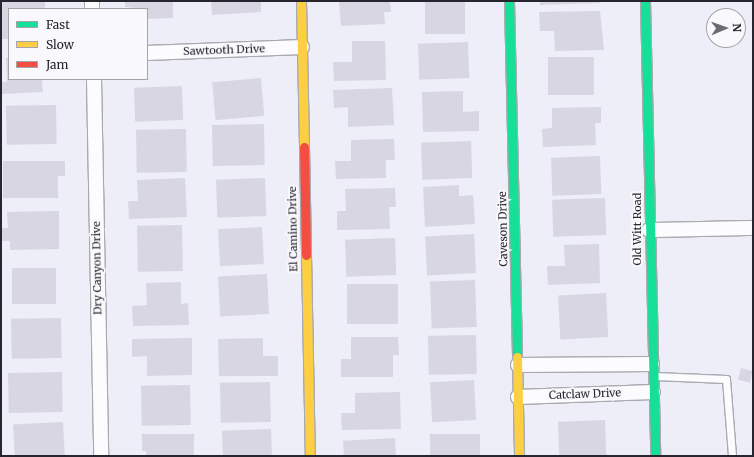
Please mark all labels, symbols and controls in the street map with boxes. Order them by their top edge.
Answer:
legend [8,8,148,80]
north arrow [706,8,746,48]
text: Fast [46,17,70,32]
text: N [730,23,744,32]
text: Slow [46,37,74,52]
street label: Sawtooth Drive [183,42,265,58]
text: Jam [46,57,68,72]
street label: El Camino Drive [286,186,300,272]
street label: Caveson Drive [496,191,510,267]
street label: Old Witt Road [630,193,644,265]
street label: Dry Canyon Drive [90,221,104,315]
street label: Catclaw Drive [549,386,621,402]

